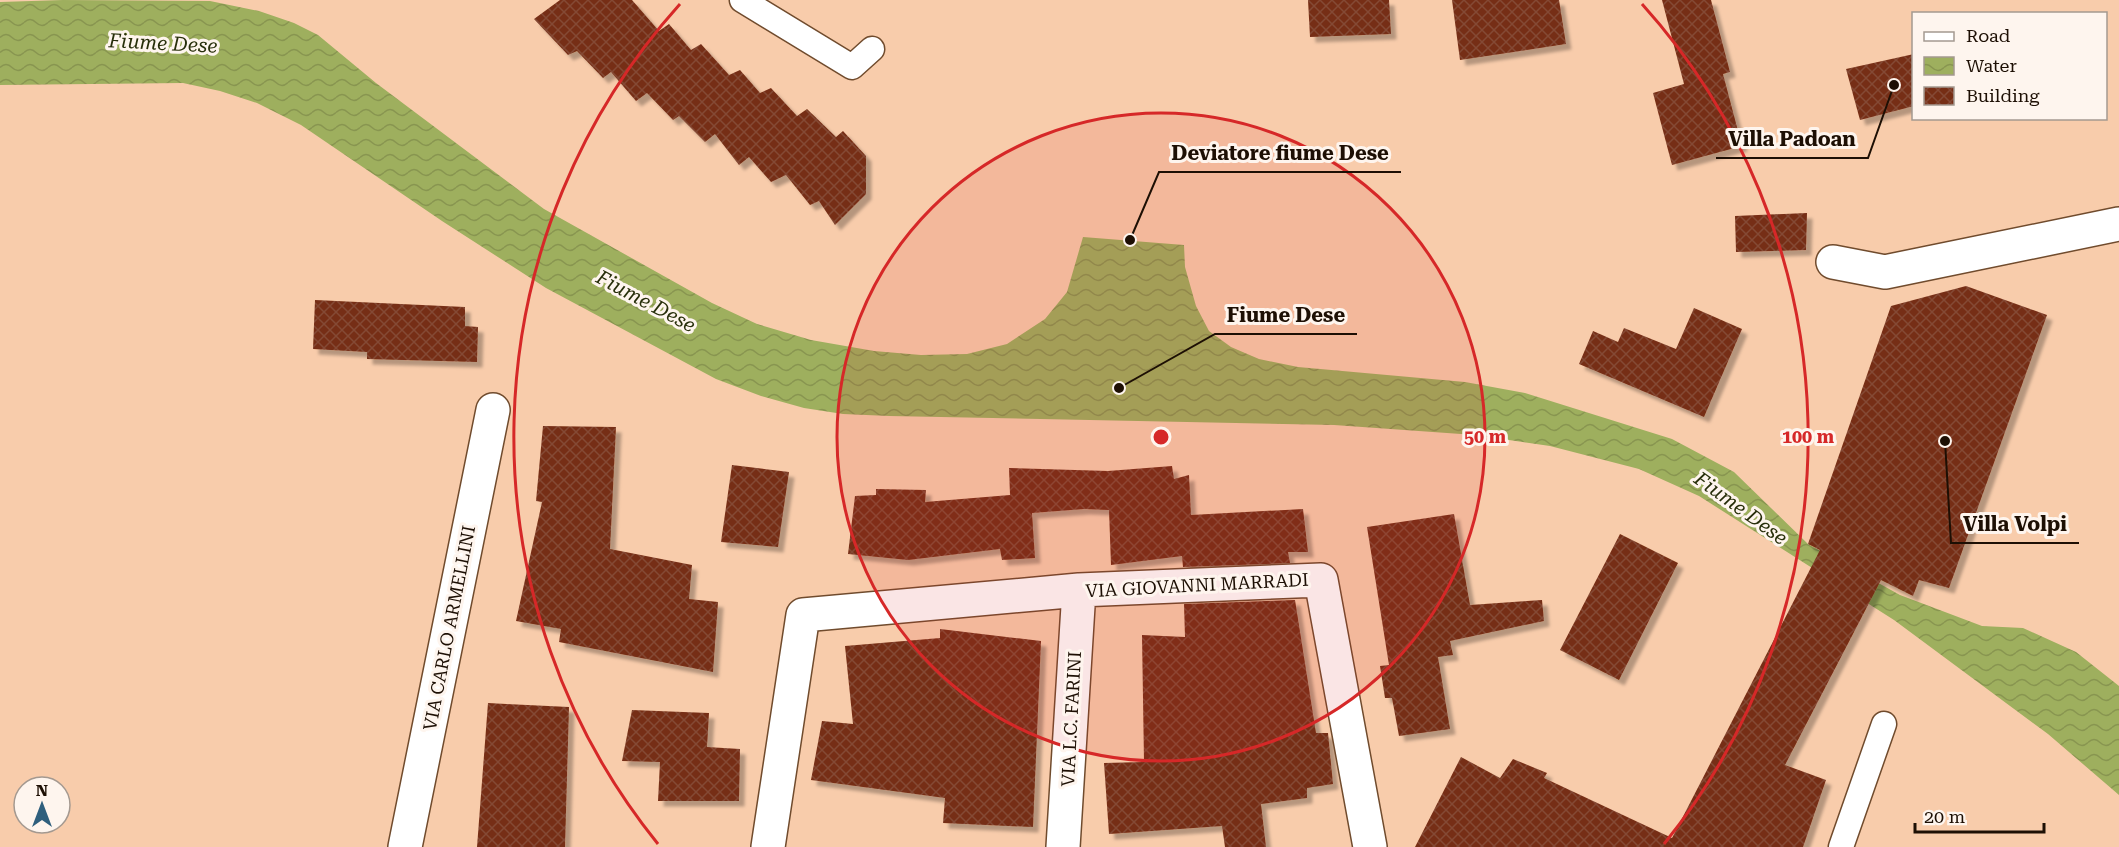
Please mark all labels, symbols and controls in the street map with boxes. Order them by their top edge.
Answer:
legend [1912,12,2107,120]
text: Road [1966,25,2011,46]
water label: Fiume Dese [107,28,218,58]
text: Water [1966,55,2017,76]
text: Building [1966,85,2040,106]
callout: Villa Padoan [1716,120,1868,158]
text: Villa Padoan [1728,127,1856,151]
callout: Deviatore fiume Dese [1159,134,1401,172]
text: Deviatore fiume Dese [1171,141,1389,165]
water label: Fiume Dese [591,264,700,337]
callout: Fiume Dese [1215,296,1357,334]
text: Fiume Dese [1227,303,1345,327]
text: 50 m [1464,426,1507,447]
text: 100 m [1782,426,1835,447]
centre of rings [1151,427,1171,447]
water label: Fiume Dese [1689,466,1792,550]
callout: Villa Volpi [1951,505,2079,543]
text: Villa Volpi [1963,512,2067,536]
street label: VIA CARLO ARMELLINI [419,524,479,732]
street label: VIA GIOVANNI MARRADI [1085,569,1309,601]
street label: VIA L.C. FARINI [1057,651,1085,787]
north arrow [12,775,72,835]
text: N [36,781,48,800]
scale bar [1915,796,2044,834]
text: 20 m [1924,806,1965,827]

